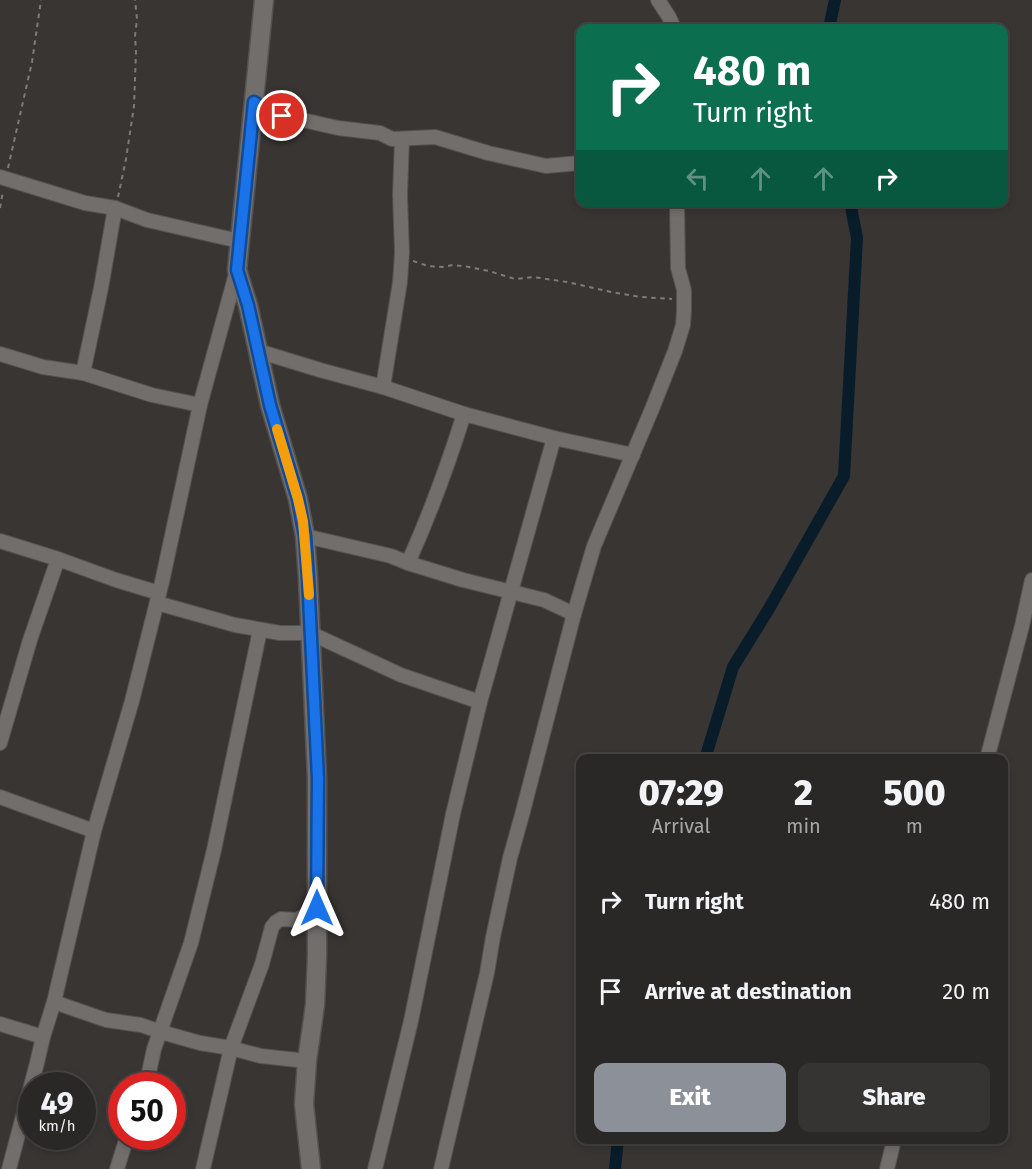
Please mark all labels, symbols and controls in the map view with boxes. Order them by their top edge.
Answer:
text: 480 m [693,46,811,96]
icon: right [594,48,672,126]
pin [256,90,307,141]
text: Turn right [693,97,813,129]
icon: arrive [265,99,298,132]
icon: left [681,162,714,195]
icon: ahead [744,162,777,195]
icon: ahead [807,162,840,195]
icon: right [870,162,903,195]
text: 07:29 [638,771,724,815]
text: 2 [794,771,813,815]
text: 500 [883,771,946,815]
text: Arrival [652,814,710,838]
text: min [786,814,821,838]
text: m [906,814,923,838]
position arrow [285,876,349,940]
icon: right [594,885,627,918]
text: Turn right [645,888,744,915]
text: 480 m [929,888,990,915]
icon: arrive [594,975,627,1008]
text: Arrive at destination [645,978,852,1005]
text: 20 m [942,978,990,1005]
button: Exit [594,1063,786,1132]
button: Share [798,1063,990,1132]
speed limit sign: 50 [108,1072,186,1150]
text: 49 [40,1086,74,1122]
text: km/h [38,1117,76,1135]

